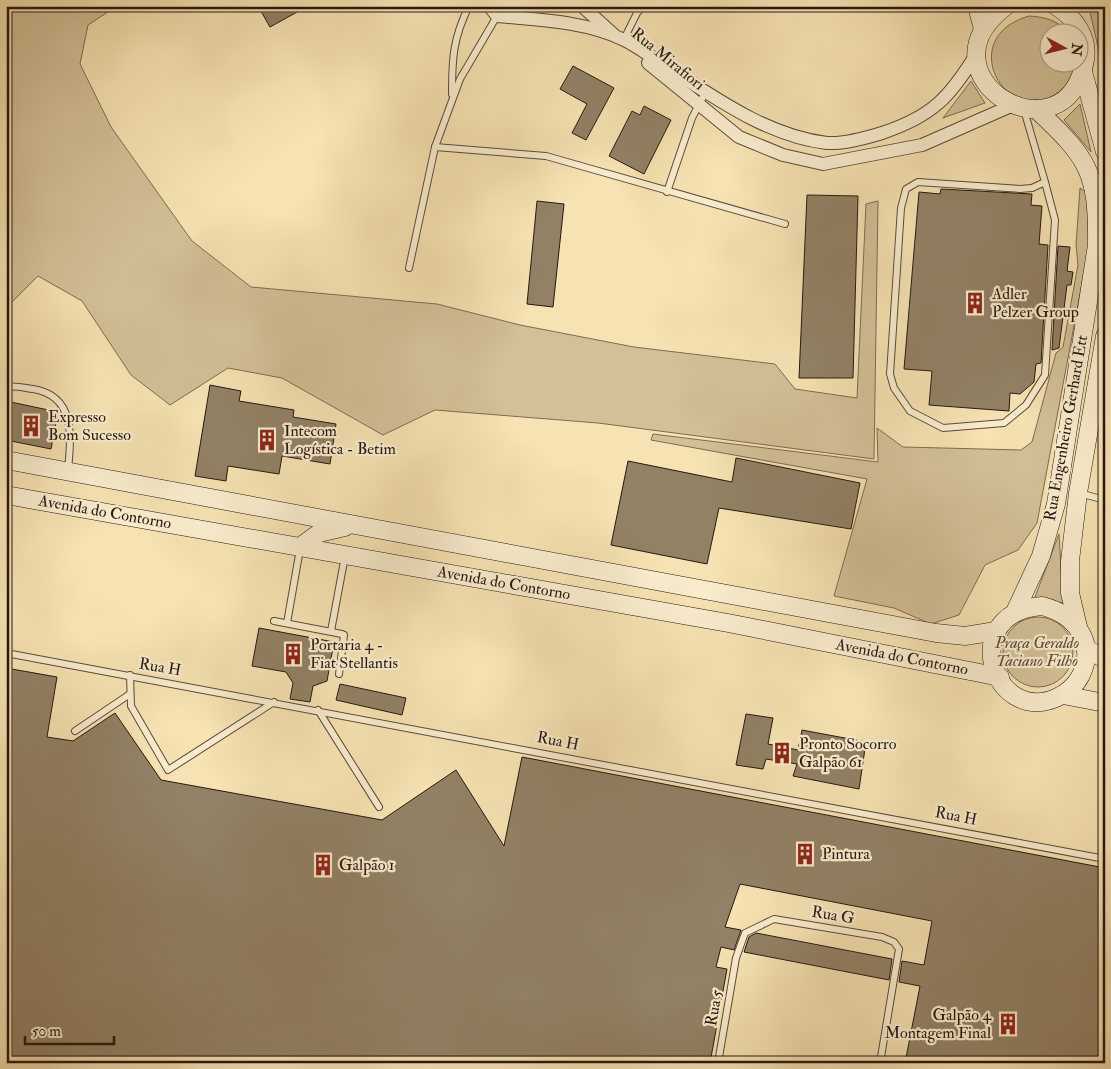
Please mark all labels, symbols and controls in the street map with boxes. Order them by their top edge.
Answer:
north arrow [1038,22,1088,72]
street label: Rua Mirafiori [627,23,709,95]
text: N [1067,41,1086,57]
place label: Adler Pelzer Group [991,284,1079,323]
building icon: Adler Pelzer Group [962,290,988,316]
street label: Rua Engenheiro Gerhard Ett [1040,333,1092,523]
place label: Expresso Bom Sucesso [48,407,131,445]
building icon: Expresso Bom Sucesso [18,413,44,439]
place label: Intecom Logística - Betim [284,421,397,459]
building icon: Intecom Logística - Betim [254,427,280,453]
street label: Avenida do Contorno [36,490,173,534]
street label: Avenida do Contorno [435,561,572,605]
park label: Praça Geraldo Taciano Filho [994,633,1080,671]
street label: Avenida do Contorno [833,634,970,680]
place label: Portaria 4 - Fiat Stellantis [310,635,398,673]
building icon: Portaria 4 - Fiat Stellantis [280,641,306,667]
street label: Rua H [137,653,183,681]
street label: Rua H [535,727,581,755]
place label: Pronto Socorro Galpão 61 [799,734,897,773]
building icon: Pronto Socorro Galpão 61 [769,740,795,766]
street label: Rua H [933,802,979,830]
building icon: Pintura [792,841,818,867]
place label: Pintura [822,844,870,864]
building icon: Galpão 1 [310,852,336,878]
place label: Galpão 1 [339,855,395,876]
street label: Rua G [810,902,856,928]
street label: Rua 5 [701,988,727,1028]
place label: Galpão 4 Montagem Final [885,1005,992,1043]
building icon: Galpão 4 Montagem Final [995,1011,1021,1037]
scale bar [25,1014,114,1046]
text: 50 m [32,1022,61,1041]

